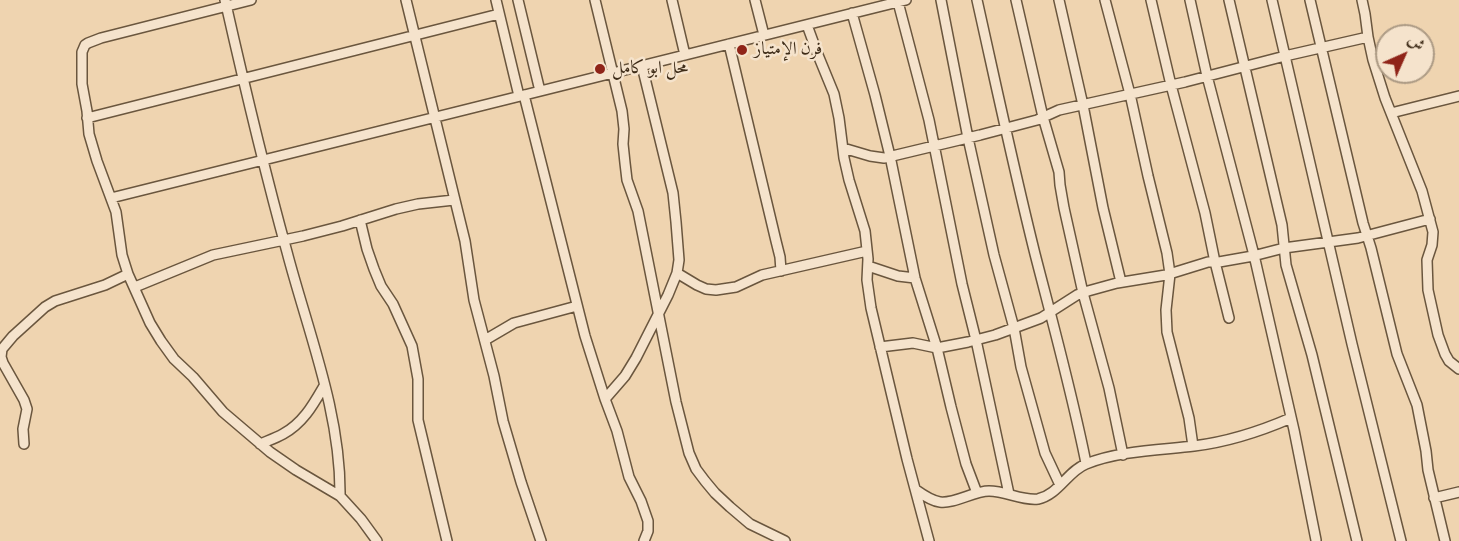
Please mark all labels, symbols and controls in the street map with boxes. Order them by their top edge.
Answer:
north arrow [1375,24,1435,84]
text: ش [1404,30,1429,55]
place label: فرن الإمتياز [754,39,822,61]
marker: فرن الإمتياز [735,43,749,57]
place label: محل ابو كامل [612,58,688,80]
marker: محل ابو كامل [593,62,607,76]

